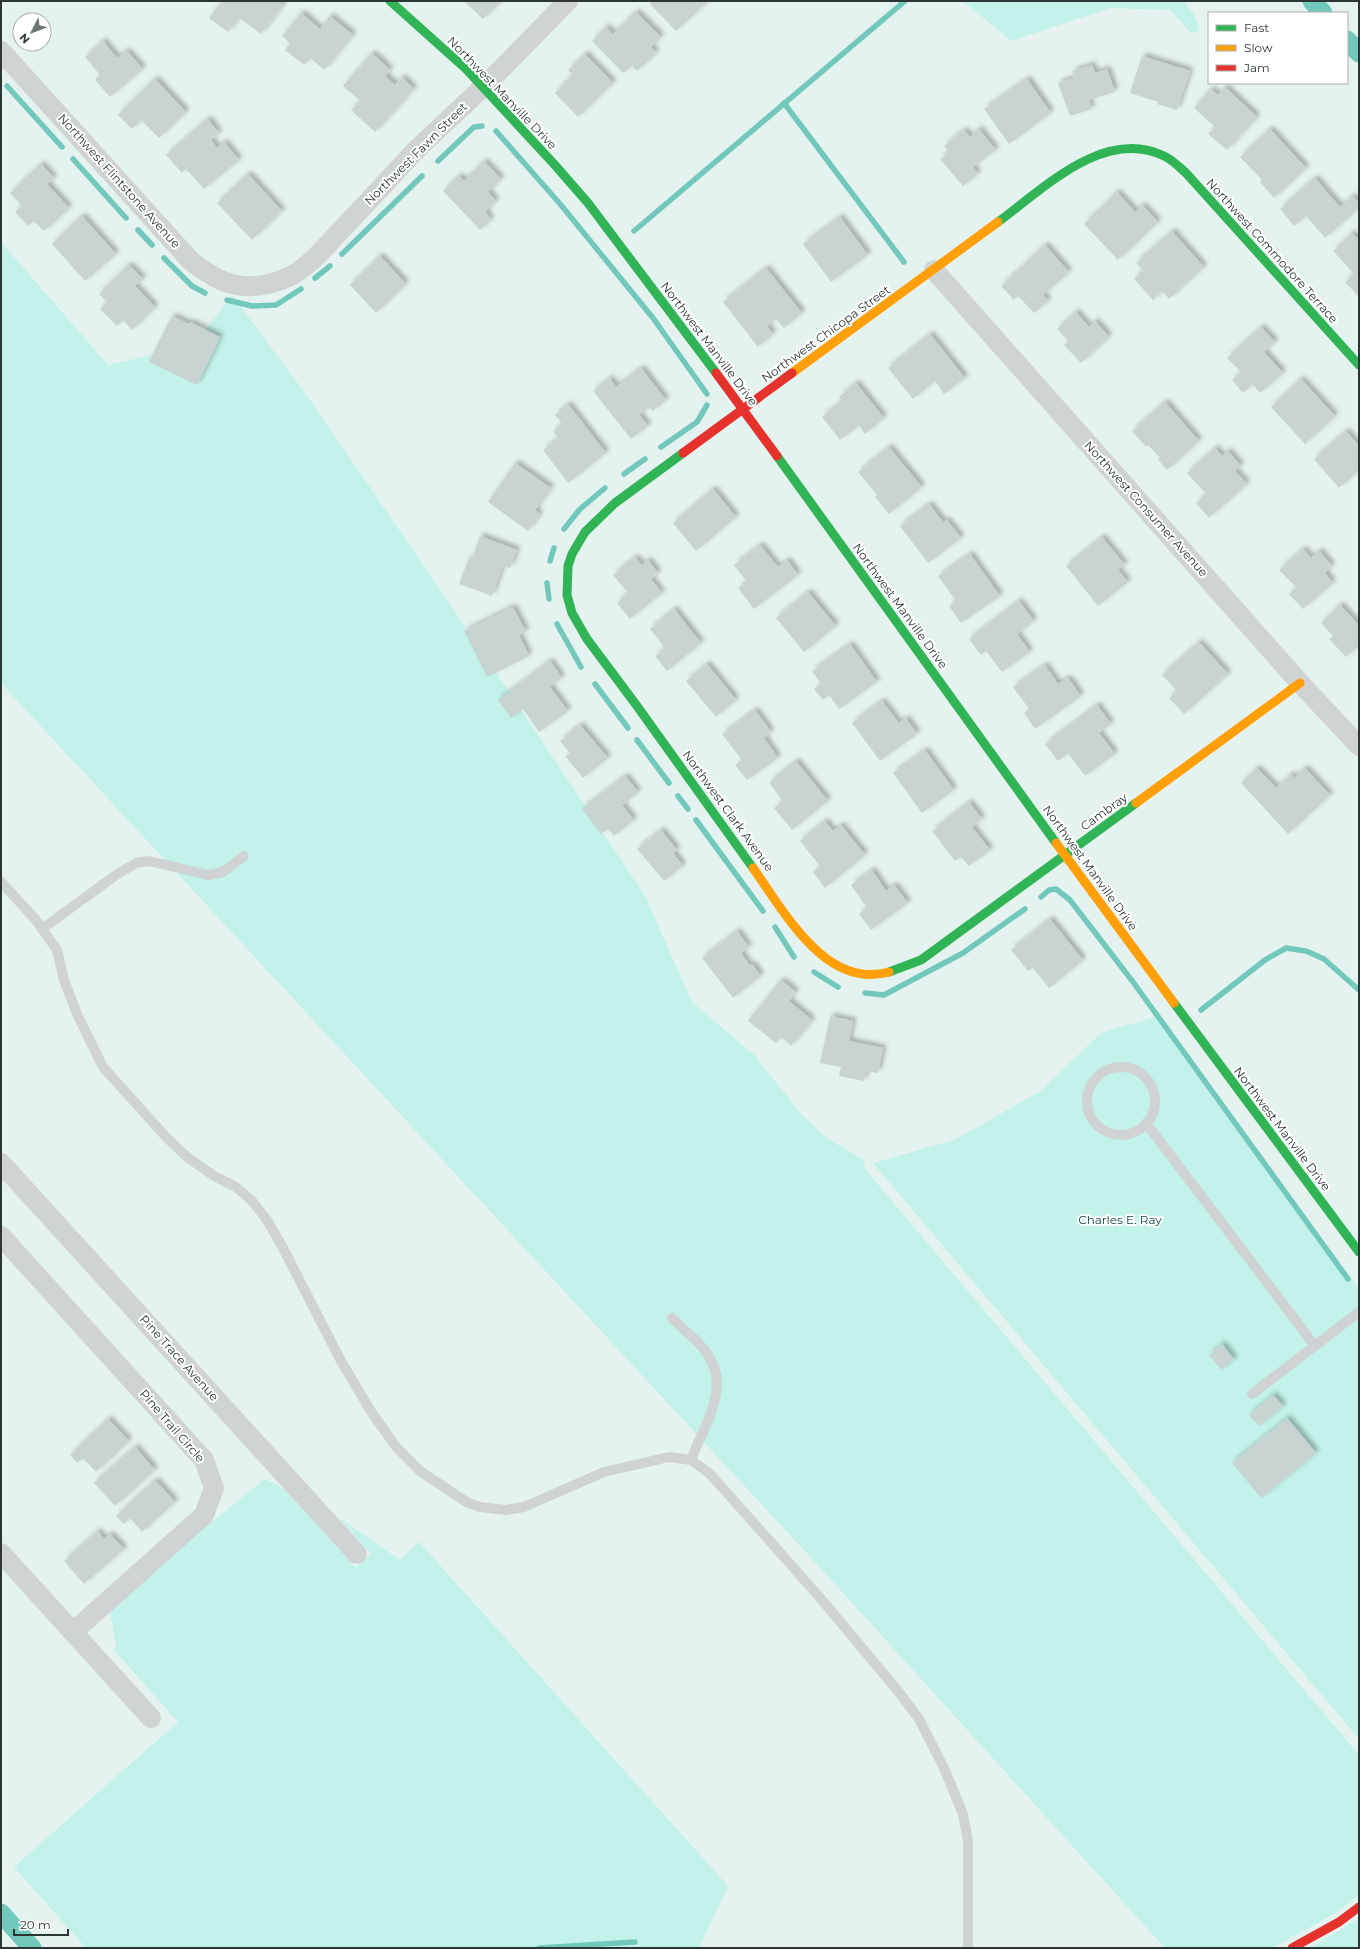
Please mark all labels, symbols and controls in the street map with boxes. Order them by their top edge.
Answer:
north arrow [12,12,52,52]
legend [1208,12,1348,84]
text: Fast [1244,20,1269,35]
text: N [16,31,33,47]
street label: Northwest Manville Drive [444,33,560,152]
text: Slow [1244,40,1273,55]
text: Jam [1243,60,1270,75]
street label: Northwest Fawn Street [361,99,470,208]
street label: Northwest Flintstone Avenue [55,110,184,251]
street label: Northwest Commodore Terrace [1203,175,1341,326]
street label: Northwest Manville Drive [658,279,761,409]
street label: Northwest Chicopa Street [758,282,893,385]
street label: Northwest Consumer Avenue [1081,438,1211,580]
street label: Northwest Manville Drive [850,540,951,671]
street label: Northwest Clark Avenue [679,747,777,874]
street label: Cambray [1077,789,1130,834]
street label: Northwest Manville Drive [1040,802,1141,933]
street label: Northwest Manville Drive [1231,1064,1334,1194]
park label: Charles E. Ray [1078,1212,1162,1227]
street label: Pine Trace Avenue [137,1311,222,1404]
street label: Pine Trail Circle [137,1386,208,1465]
scale bar [14,1911,68,1937]
text: 20 m [20,1917,51,1932]

